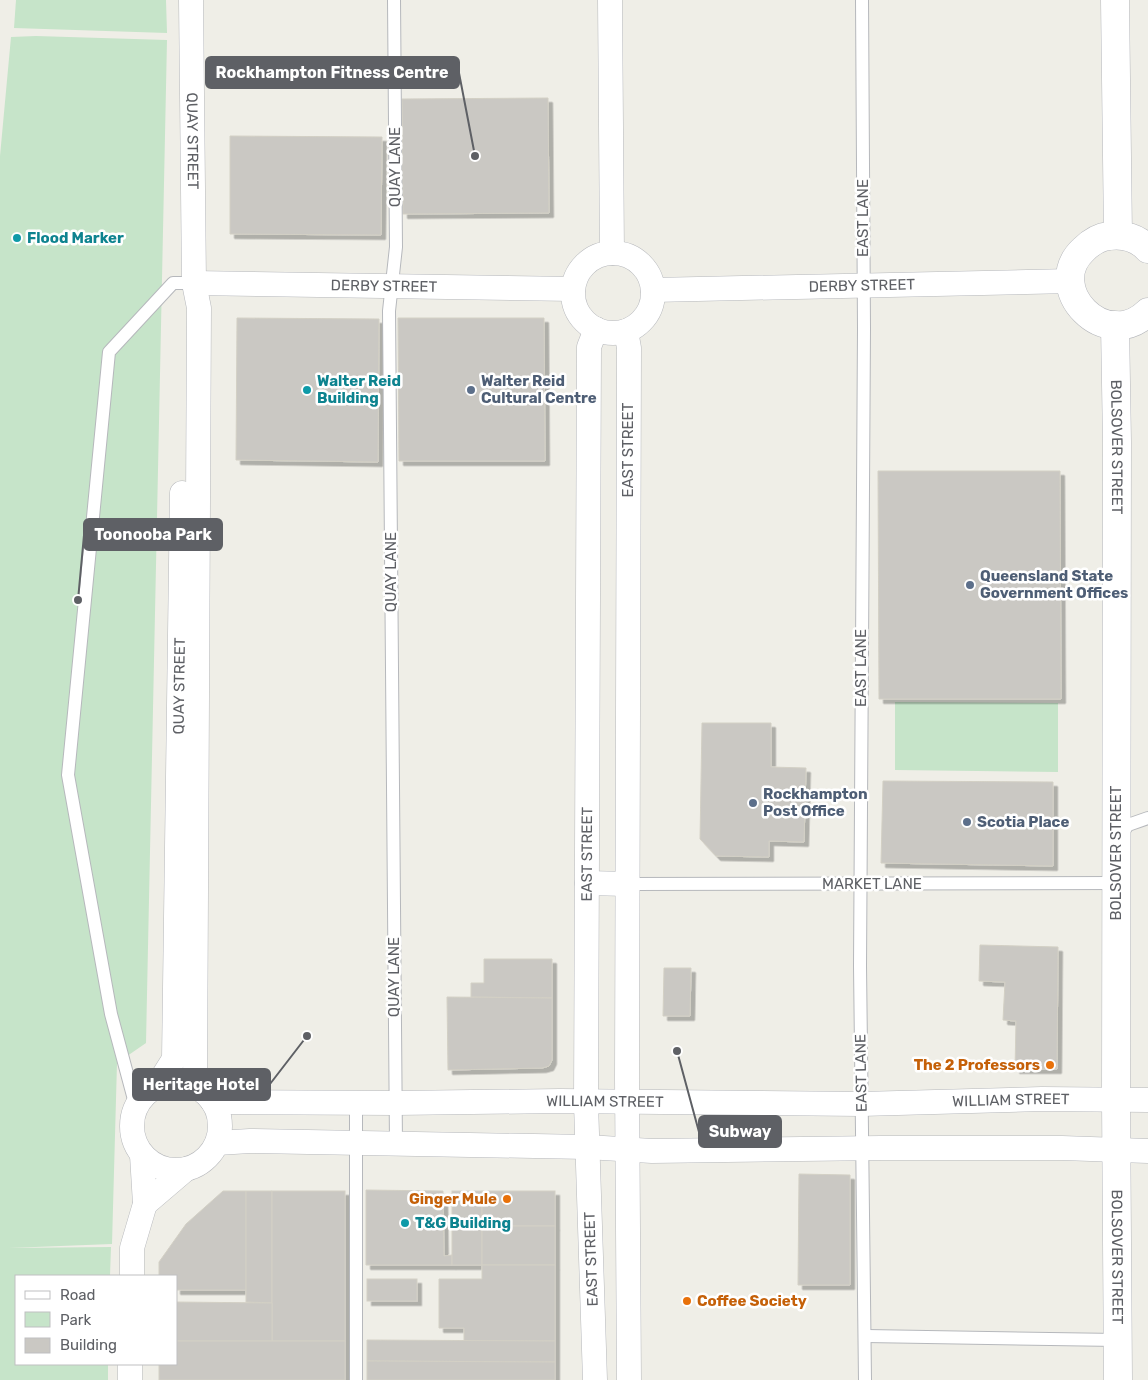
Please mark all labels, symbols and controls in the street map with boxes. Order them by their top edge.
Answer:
callout: Rockhampton Fitness Centre [206,57,459,88]
text: Rockhampton Fitness Centre [216,63,448,82]
street label: QUAY STREET [183,92,202,190]
street label: QUAY LANE [386,127,404,207]
street label: EAST LANE [854,179,872,257]
place label: Flood Marker [27,229,124,247]
marker: Flood Marker [11,232,23,244]
street label: DERBY STREET [808,275,916,296]
street label: DERBY STREET [331,276,438,296]
place label: Walter Reid Building [317,372,401,407]
place label: Walter Reid Cultural Centre [481,372,597,407]
street label: BOLSOVER STREET [1107,379,1126,515]
marker: Walter Reid Building [301,384,313,396]
marker: Walter Reid Cultural Centre [465,384,477,396]
street label: EAST STREET [619,402,637,497]
callout: Toonooba Park [84,519,222,550]
text: Toonooba Park [94,525,212,544]
street label: QUAY LANE [382,532,400,612]
place label: Queensland State Government Offices [980,567,1128,602]
marker: Queensland State Government Offices [964,579,976,591]
street label: EAST LANE [852,629,870,707]
street label: QUAY STREET [170,637,189,735]
place label: Rockhampton Post Office [763,785,868,820]
street label: BOLSOVER STREET [1107,785,1125,920]
marker: Rockhampton Post Office [747,797,759,809]
street label: EAST STREET [578,806,596,902]
place label: Scotia Place [977,813,1069,831]
marker: Scotia Place [961,816,973,828]
street label: MARKET LANE [822,875,922,893]
street label: QUAY LANE [385,937,403,1017]
street label: EAST LANE [851,1034,871,1112]
place label: The 2 Professors [914,1056,1040,1074]
marker: The 2 Professors [1044,1059,1056,1071]
callout: Heritage Hotel [133,1069,270,1100]
text: Heritage Hotel [143,1075,259,1094]
street label: WILLIAM STREET [952,1090,1070,1110]
street label: WILLIAM STREET [546,1092,664,1111]
callout: Subway [699,1116,781,1147]
text: Subway [709,1122,772,1141]
street label: BOLSOVER STREET [1108,1189,1127,1325]
place label: Ginger Mule [409,1190,497,1208]
marker: Ginger Mule [501,1193,513,1205]
street label: EAST STREET [580,1211,602,1307]
place label: T&G Building [415,1214,511,1232]
marker: T&G Building [399,1217,411,1229]
legend [15,1275,178,1365]
text: Road [60,1286,96,1304]
place label: Coffee Society [697,1292,807,1310]
marker: Coffee Society [681,1295,693,1307]
text: Park [60,1311,91,1329]
text: Building [60,1336,117,1354]

